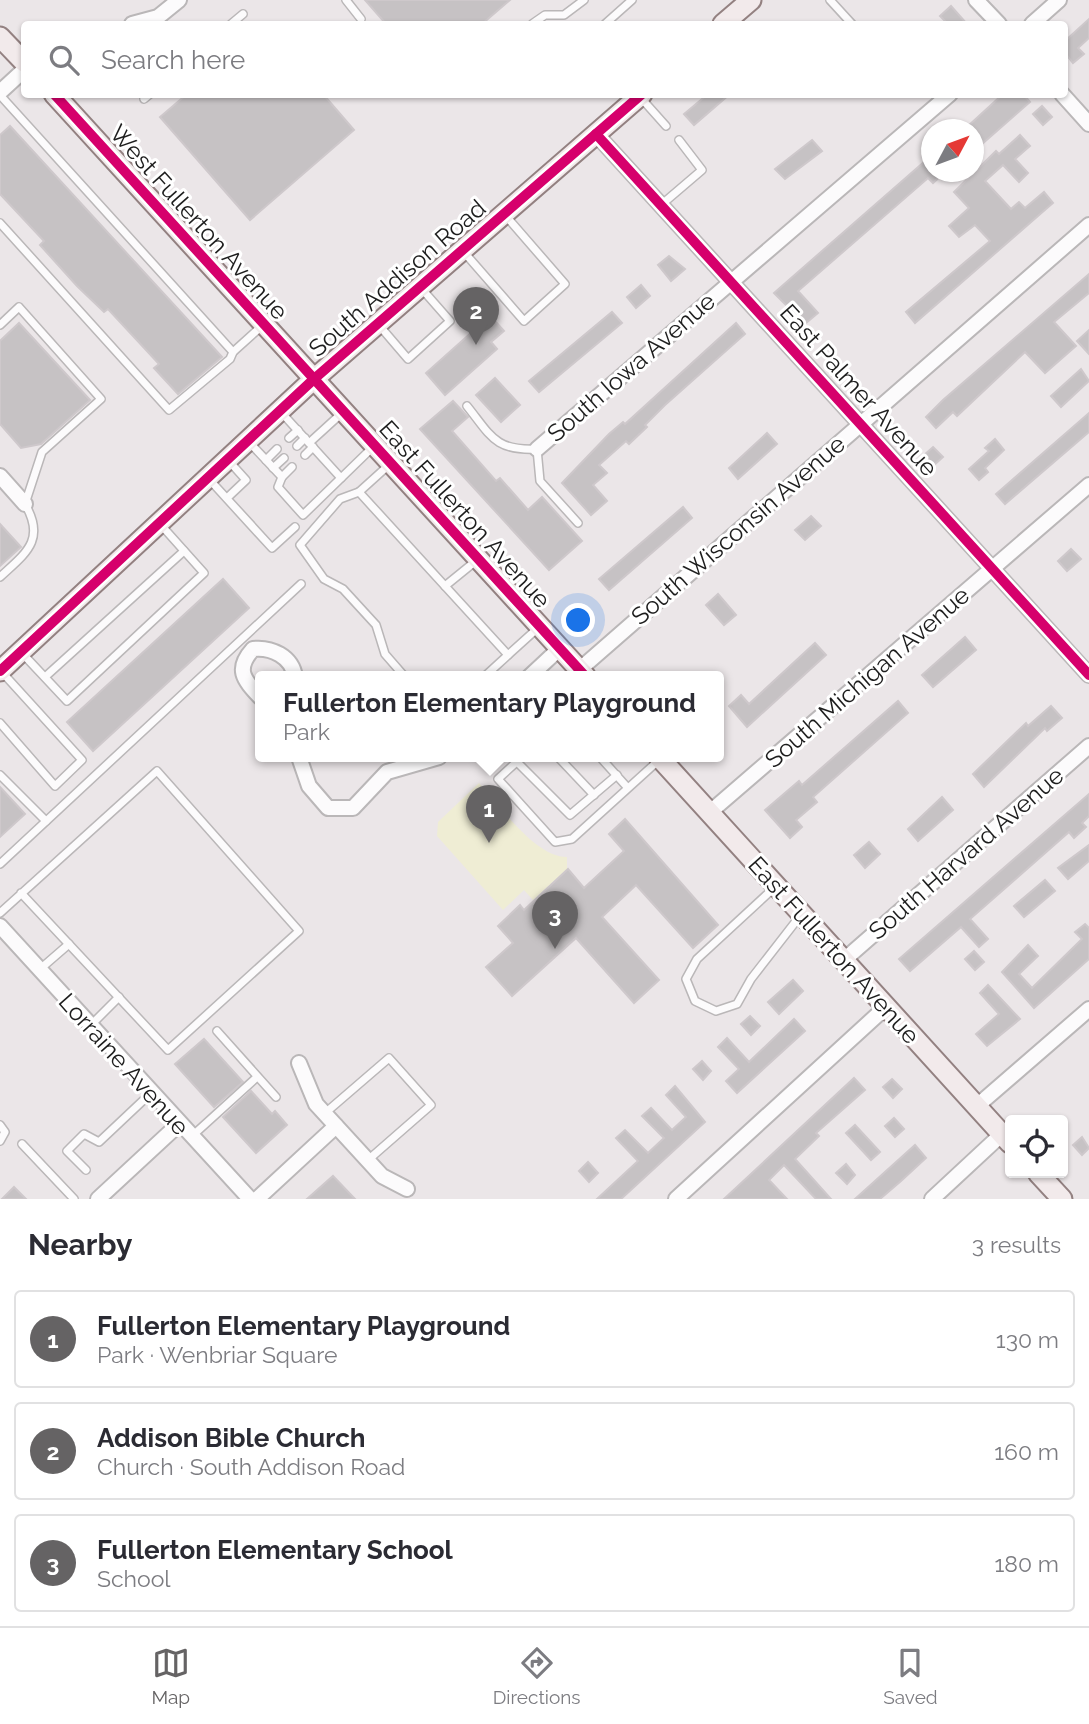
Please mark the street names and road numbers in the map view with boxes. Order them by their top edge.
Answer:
street label: West Fullerton Avenue [104,119,294,325]
street label: South Addison Road [303,193,491,363]
street label: South Iowa Avenue [541,286,721,448]
street label: East Palmer Avenue [774,298,944,482]
street label: East Fullerton Avenue [373,414,557,614]
street label: South Wisconsin Avenue [625,429,851,631]
street label: South Michigan Avenue [759,580,975,774]
street label: South Harvard Avenue [863,761,1069,945]
street label: East Fullerton Avenue [742,850,926,1050]
street label: Lorraine Avenue [53,987,195,1141]

